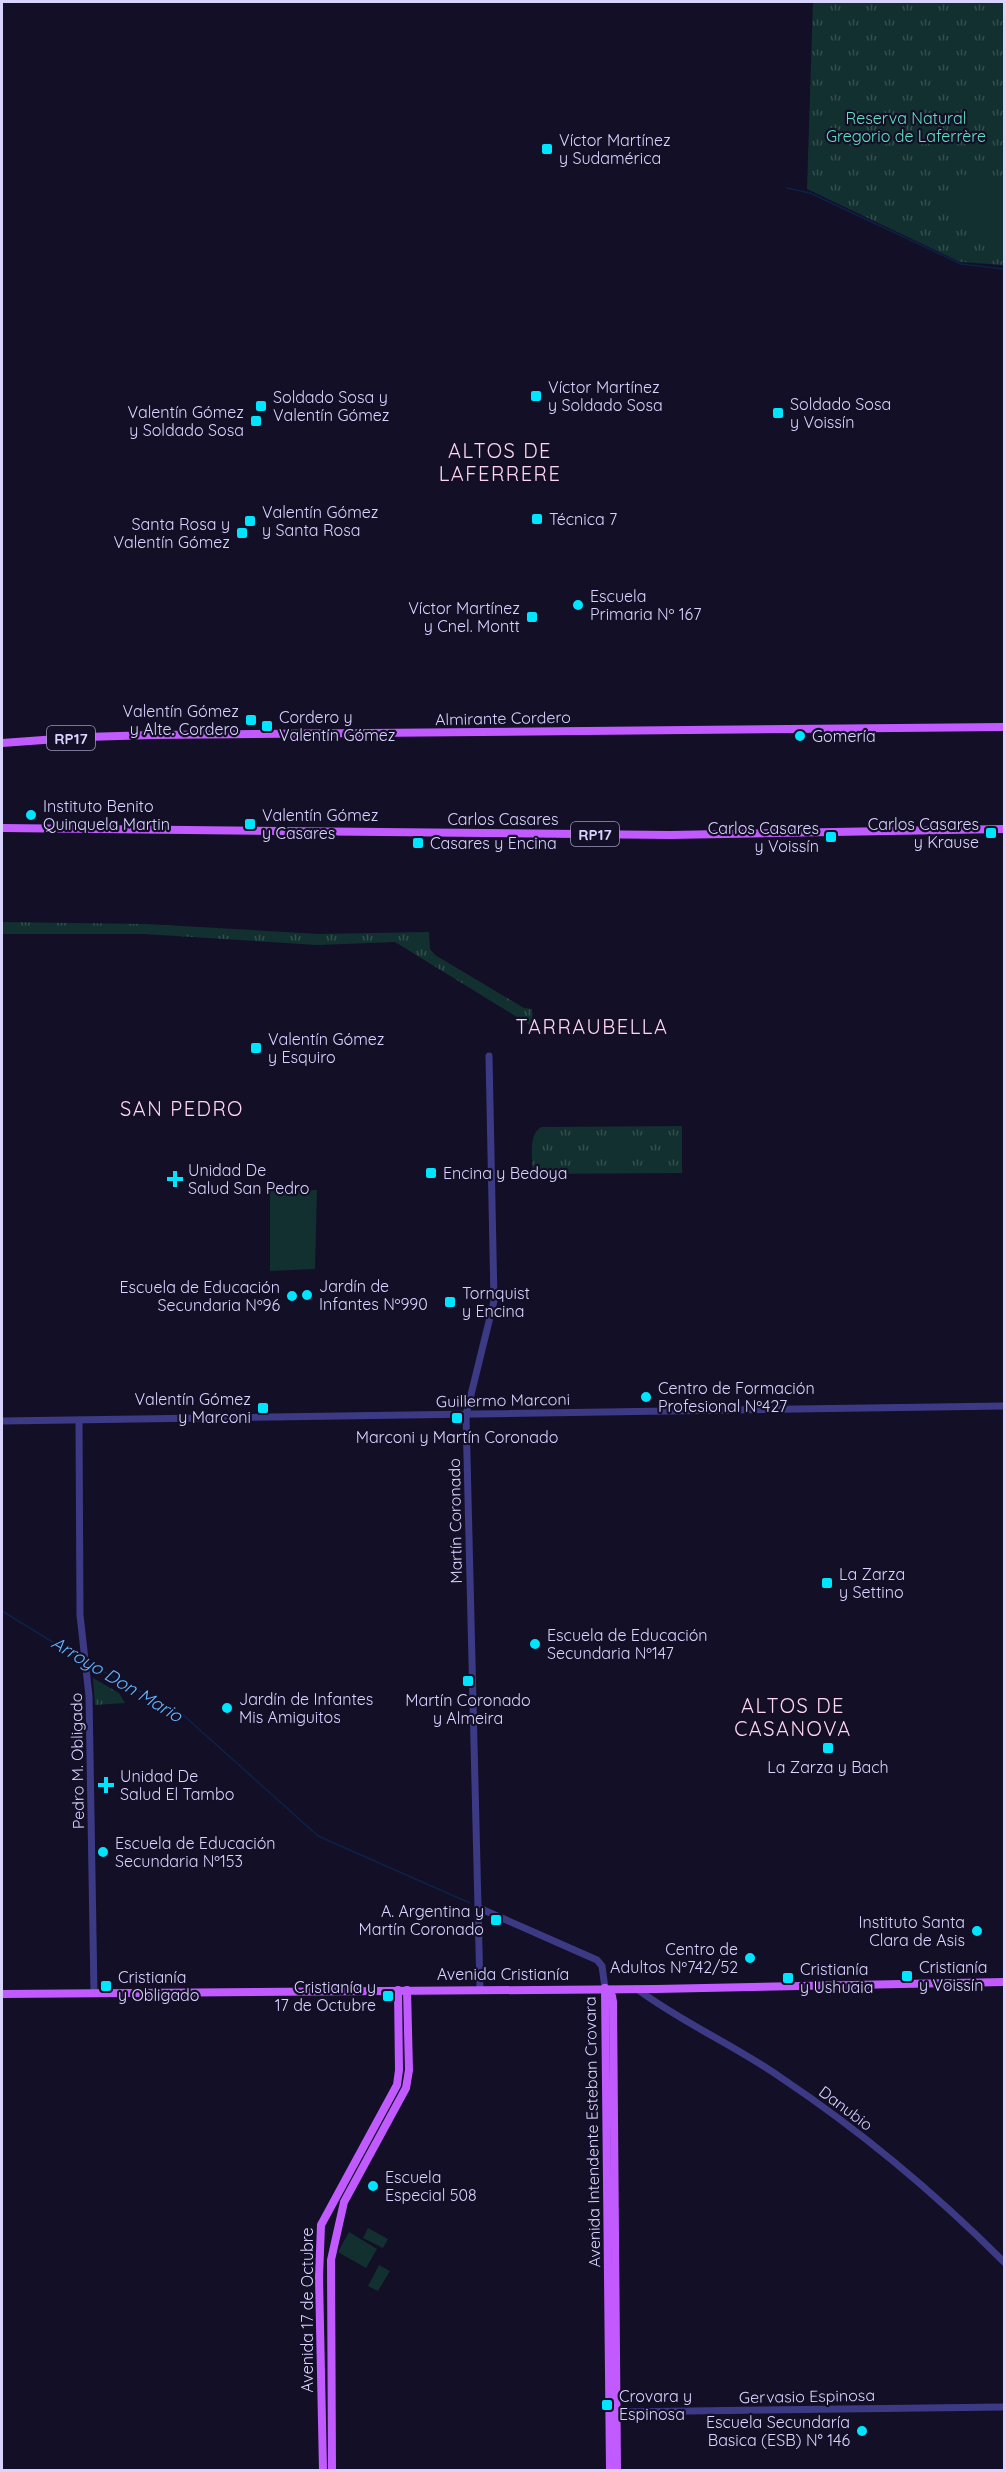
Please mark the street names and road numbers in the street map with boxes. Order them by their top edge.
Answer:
street label: Almirante Cordero [435,707,571,729]
road number: RP17 [47,726,95,750]
street label: Carlos Casares [447,809,559,829]
road number: RP17 [571,822,619,846]
street label: Guillermo Marconi [436,1389,570,1411]
street label: Martín Coronado [444,1458,466,1584]
street label: Pedro M. Obligado [66,1693,88,1829]
street label: Avenida Cristianía [437,1964,569,1984]
street label: Avenida Intendente Esteban Crovara [580,1996,604,2268]
street label: Danubio [815,2081,877,2135]
street label: Avenida 17 de Octubre [297,2227,317,2393]
street label: Gervasio Espinosa [739,2385,875,2407]

